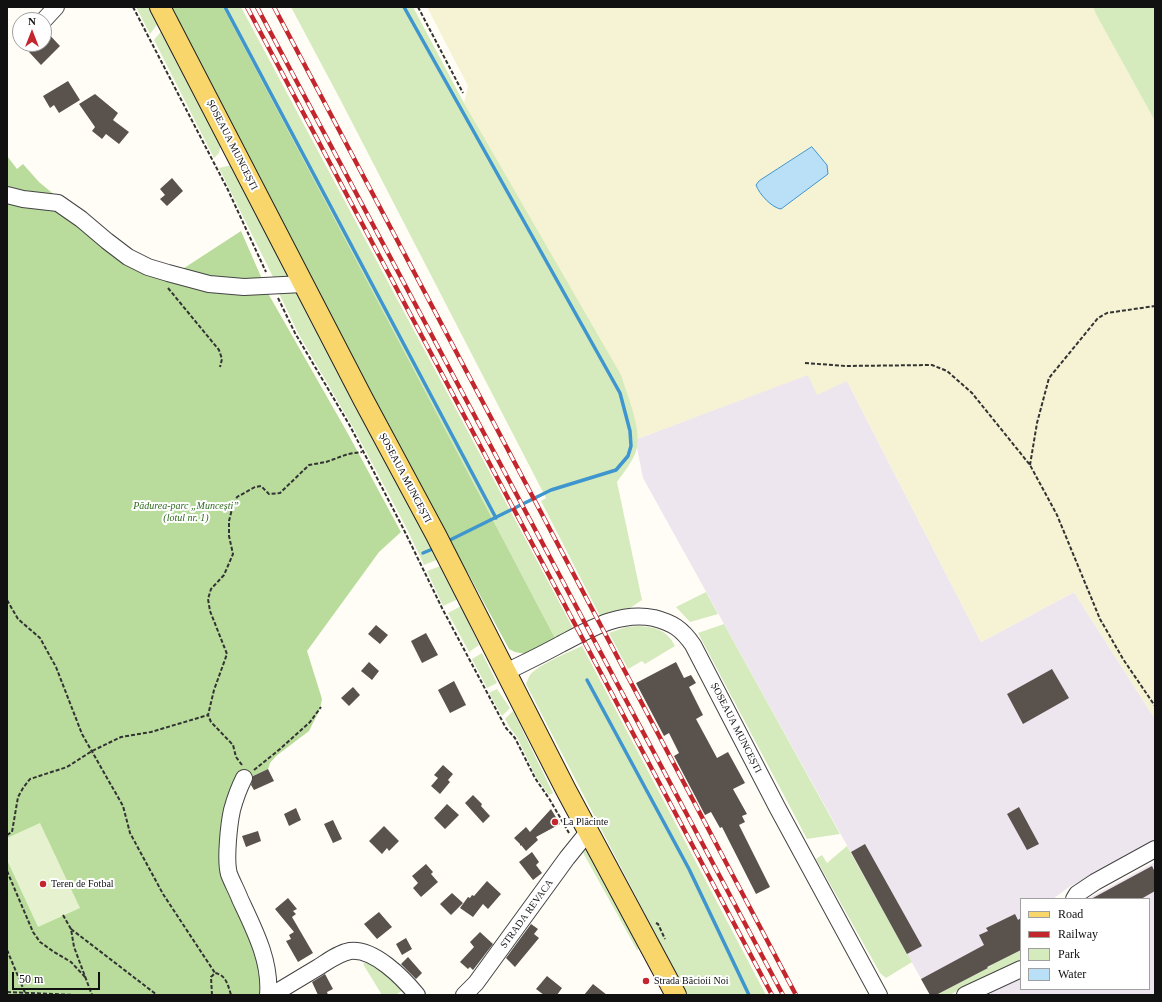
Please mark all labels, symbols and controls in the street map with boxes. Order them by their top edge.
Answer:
north arrow [12,12,52,52]
text: N [28,15,36,27]
street label: ȘOSEAUA MUNCEȘTI [204,98,260,192]
street label: ȘOSEAUA MUNCEȘTI [376,431,434,525]
park label: Pădurea-parc „Muncești” (lotul nr. 1) [133,500,239,524]
street label: ȘOSEAUA MUNCEȘTI [708,681,764,775]
place label: La Plăcinte [563,816,608,828]
marker: La Plăcinte [550,817,560,827]
street label: STRADA REVACA [498,877,556,951]
place label: Teren de Fotbal [51,878,114,890]
marker: Teren de Fotbal [38,879,48,889]
legend [1020,898,1150,990]
text: Road [1058,907,1083,921]
text: Railway [1058,927,1098,941]
text: Park [1058,947,1080,961]
scale bar [14,964,102,990]
text: Water [1058,967,1086,981]
text: 50 m [19,972,43,986]
place label: Strada Băcioii Noi [654,975,728,987]
marker: Strada Băcioii Noi [641,976,651,986]

